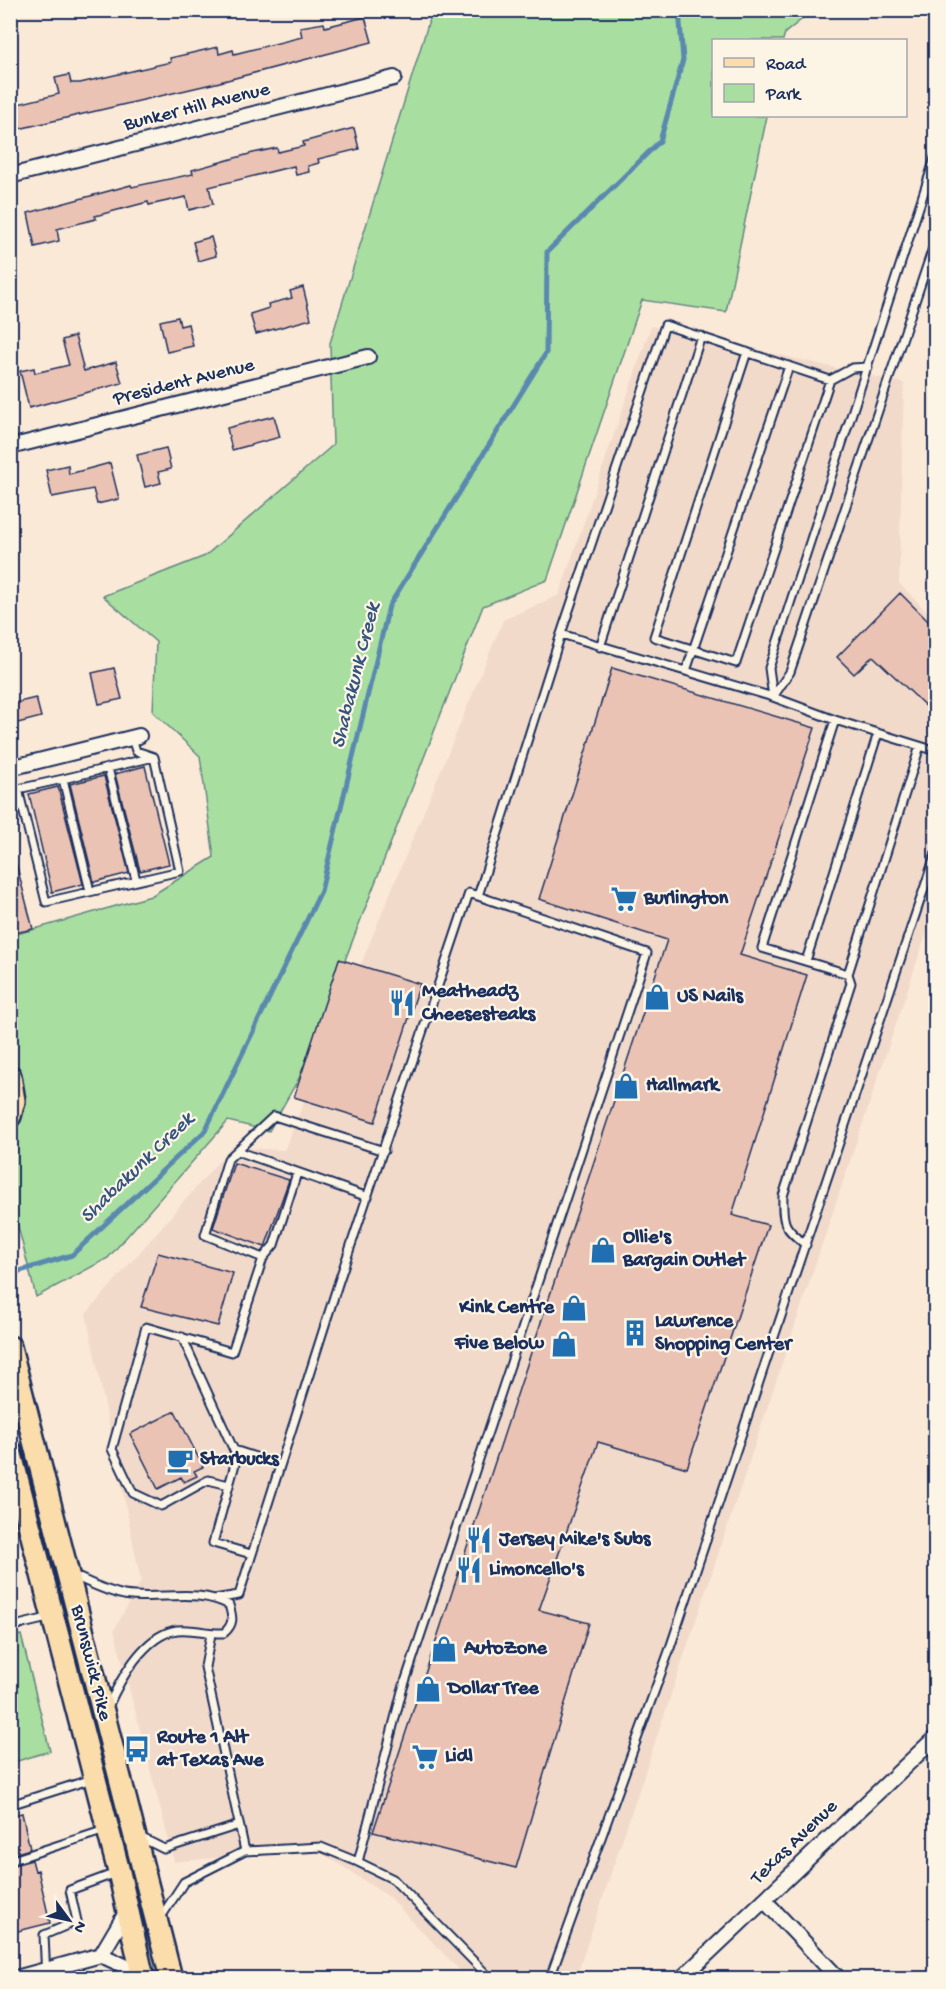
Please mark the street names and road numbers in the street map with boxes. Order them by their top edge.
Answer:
street label: Bunker Hill Avenue [121,79,273,137]
street label: President Avenue [110,354,258,412]
street label: Brunswick Pike [64,1602,116,1724]
street label: Texas Avenue [746,1795,844,1891]

